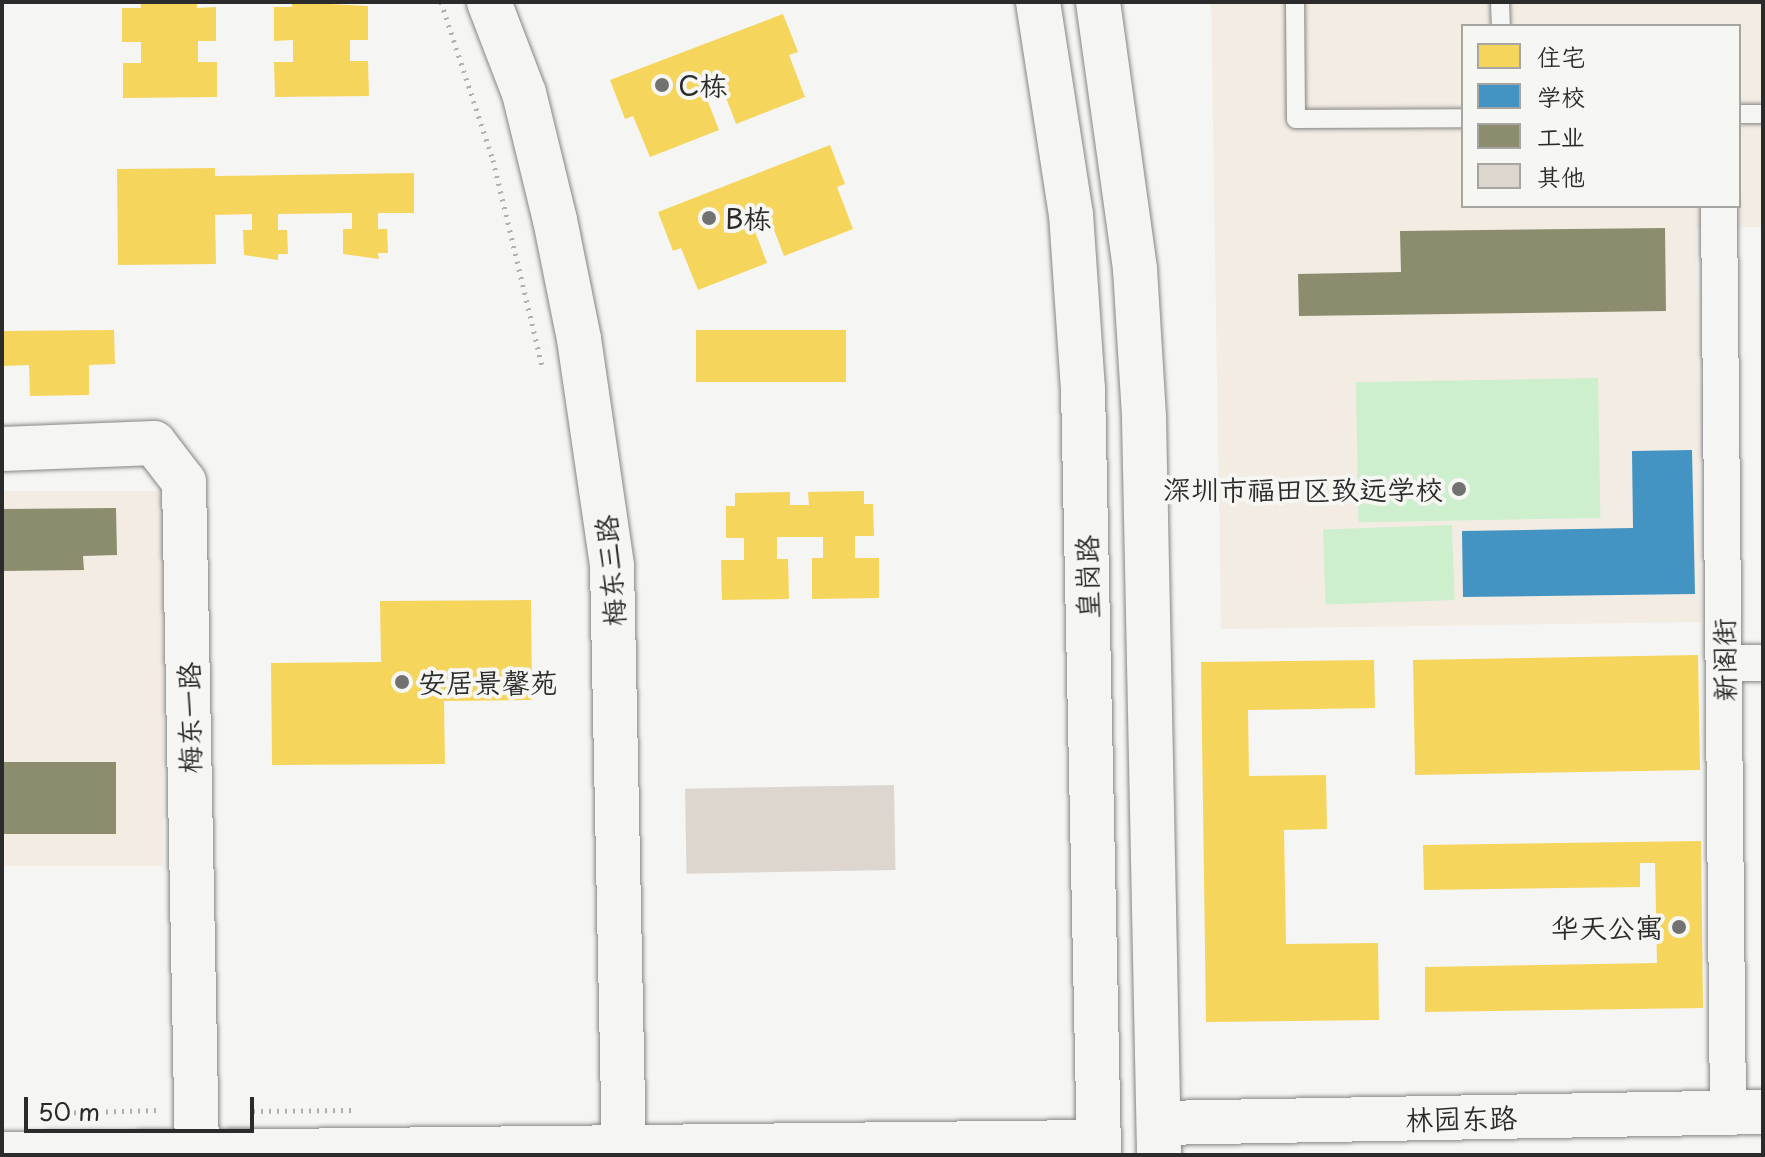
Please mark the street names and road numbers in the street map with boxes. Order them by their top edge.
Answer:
street label: 梅东三路 [588,514,632,628]
street label: 皇岗路 [1069,535,1105,619]
street label: 新阁街 [1706,618,1742,702]
street label: 梅东一路 [171,662,207,774]
street label: 林园东路 [1405,1100,1517,1136]

